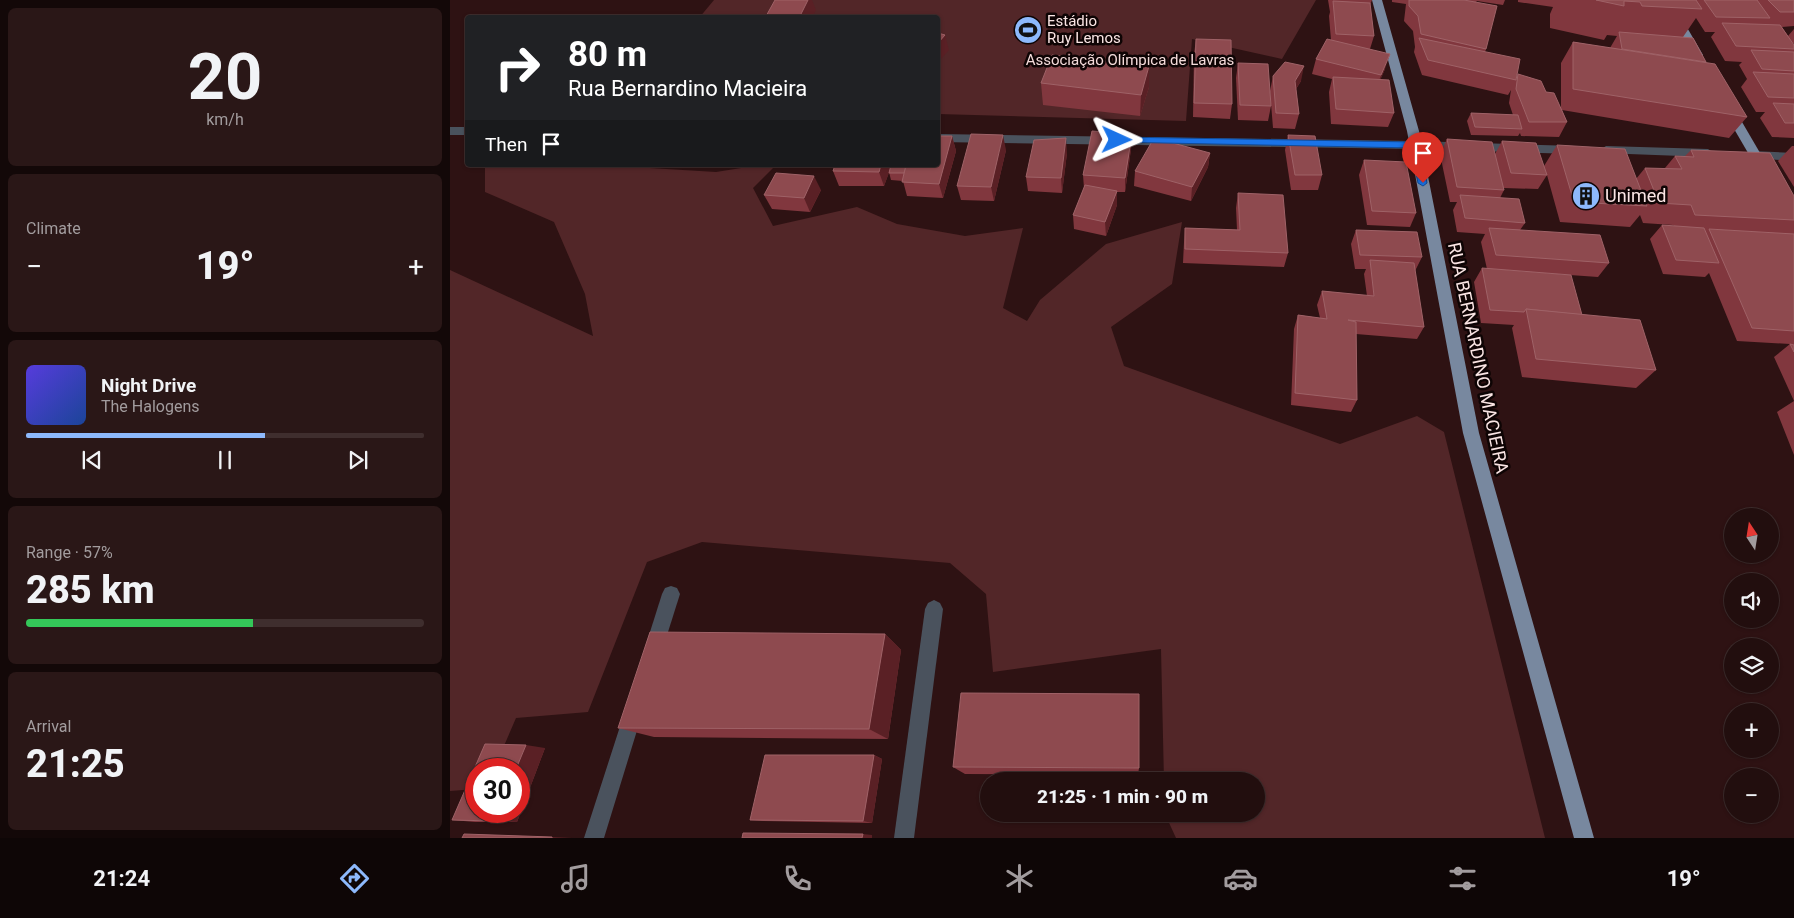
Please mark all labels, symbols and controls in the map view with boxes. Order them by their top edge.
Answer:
place label: Estádio Ruy Lemos [1047,12,1121,47]
sports icon: Estádio Ruy Lemos [1013,15,1043,45]
text: 80 m [568,34,647,75]
icon: right [485,35,550,100]
text: 20 [188,39,262,115]
park label: Associação Olímpica de Lavras [1026,51,1234,69]
text: Rua Bernardino Macieira [568,76,807,101]
text: km/h [206,110,244,129]
position arrow [1090,113,1142,165]
icon: arrive [537,130,565,158]
pin [1402,132,1444,183]
text: Then [485,133,527,156]
icon: arrive [1409,139,1437,167]
building icon: Unimed [1571,181,1601,211]
place label: Unimed [1605,185,1666,206]
text: Climate [26,219,81,238]
street label: RUA BERNARDINO MACIEIRA [1444,240,1513,476]
text: 19° [196,244,254,288]
text: − [26,250,42,283]
text: + [408,250,424,283]
text: Night Drive [101,374,196,397]
text: The Halogens [101,397,200,416]
icon: previous [78,446,106,474]
icon: pause [211,446,239,474]
icon: next [344,446,372,474]
north arrow [1724,508,1779,562]
map controls [1724,508,1779,823]
text: Range · 57% [26,543,113,562]
text: 285 km [26,568,155,612]
button: sound [1724,573,1779,628]
button: layers [1724,638,1779,693]
button: + [1724,703,1779,758]
text: Arrival [26,717,71,736]
text: 21:25 [26,742,125,786]
speed limit sign: 30 [465,758,530,823]
button: − [1724,768,1779,823]
text: 21:25 · 1 min · 90 m [1037,785,1208,808]
icon: directions [337,861,372,896]
icon: music [558,861,593,896]
icon: phone [780,861,815,896]
icon: climate [1002,861,1037,896]
icon: car [1223,861,1258,896]
icon: filters [1445,861,1480,896]
text: 21:24 [93,866,150,891]
text: 19° [1667,866,1701,891]

